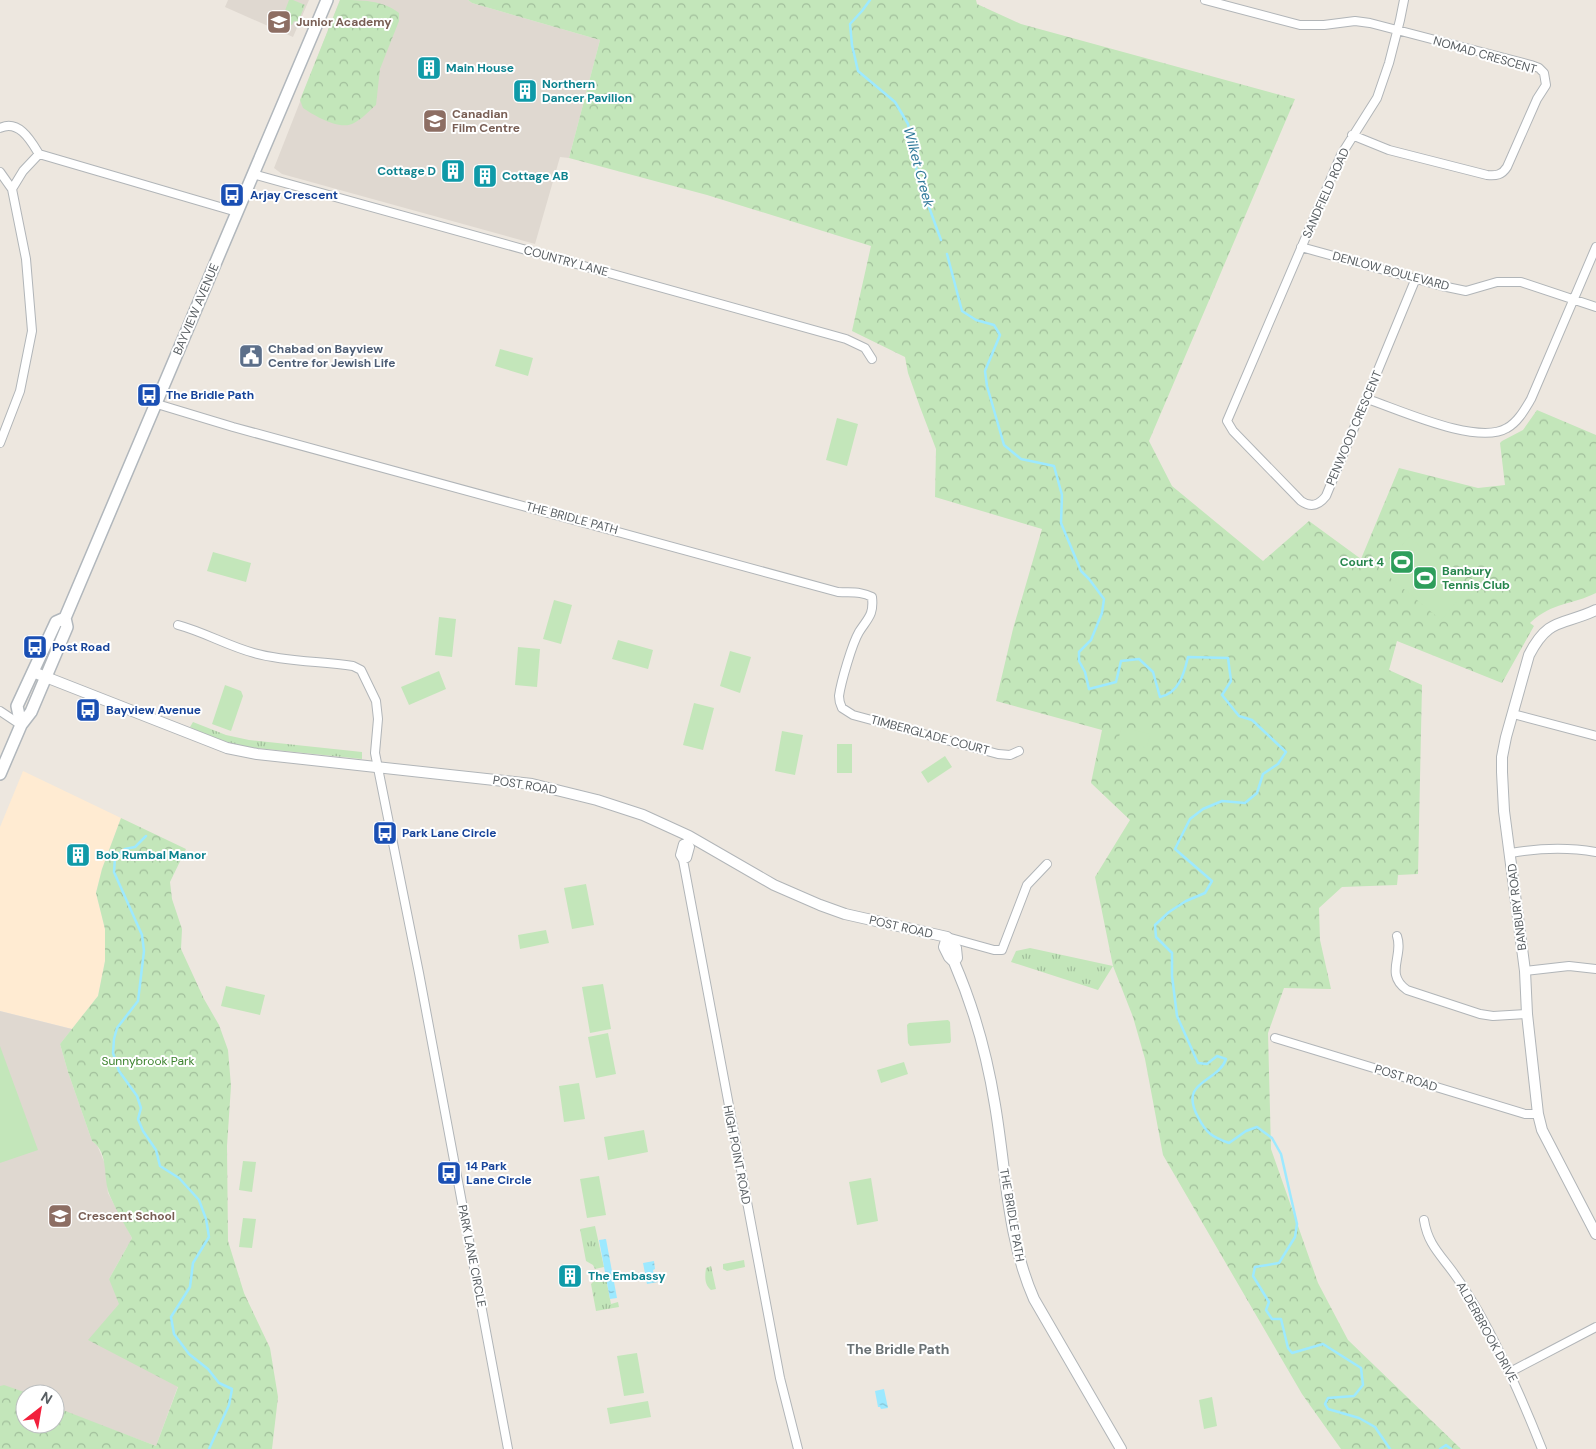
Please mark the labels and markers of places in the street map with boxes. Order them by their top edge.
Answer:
school or university icon: Junior Academy [266,9,292,35]
place label: Junior Academy [296,14,392,30]
building icon: Main House [416,55,442,81]
place label: Main House [446,60,514,76]
place label: Northern Dancer Pavilion [542,76,632,106]
building icon: Northern Dancer Pavilion [512,78,538,104]
place label: Canadian Film Centre [452,106,520,136]
school or university icon: Canadian Film Centre [422,108,448,134]
building icon: Cottage D [440,158,466,184]
place label: Cottage D [377,163,436,179]
building icon: Cottage AB [472,163,498,189]
place label: Cottage AB [502,168,569,184]
bus stop icon: Arjay Crescent [219,182,245,208]
place label: Arjay Crescent [250,187,338,203]
place label: Chabad on Bayview Centre for Jewish Life [268,341,395,371]
public building icon: Chabad on Bayview Centre for Jewish Life [238,343,264,369]
bus stop icon: The Bridle Path [136,382,162,408]
place label: The Bridle Path [166,387,254,403]
sports icon: Court 4 [1389,549,1415,575]
place label: Court 4 [1340,554,1384,570]
place label: Banbury Tennis Club [1442,563,1510,593]
sports icon: Banbury Tennis Club [1412,565,1438,591]
bus stop icon: Post Road [22,634,48,660]
place label: Post Road [52,639,110,655]
bus stop icon: Bayview Avenue [75,697,101,723]
place label: Bayview Avenue [106,702,201,718]
bus stop icon: Park Lane Circle [372,820,398,846]
place label: Park Lane Circle [402,825,497,841]
building icon: Bob Rumbal Manor [65,842,91,868]
place label: Bob Rumbal Manor [96,847,206,863]
place label: 14 Park Lane Circle [466,1158,532,1188]
bus stop icon: 14 Park Lane Circle [436,1160,462,1186]
school or university icon: Crescent School [47,1203,73,1229]
place label: Crescent School [78,1208,175,1224]
building icon: The Embassy [557,1263,583,1289]
place label: The Embassy [588,1268,666,1284]

